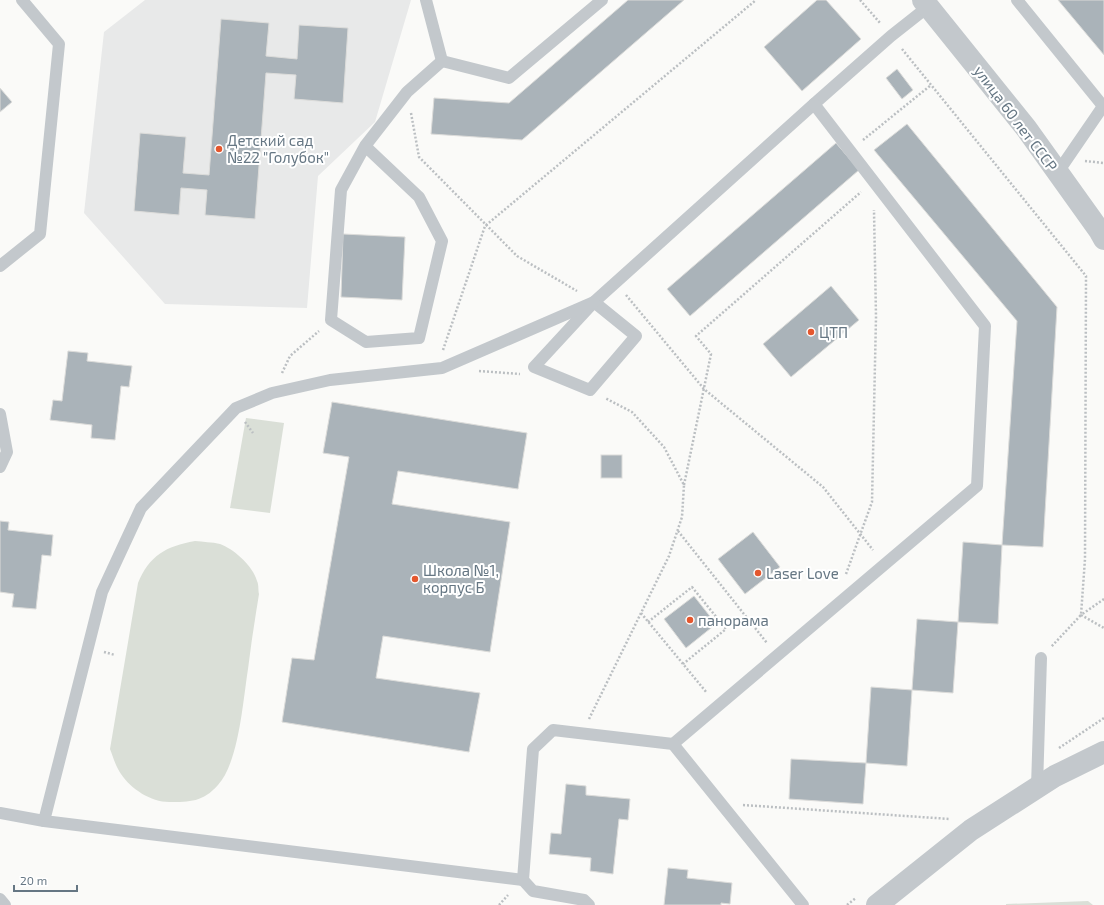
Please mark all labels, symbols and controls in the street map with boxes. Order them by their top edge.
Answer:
street label: улица 60 лет СССР [970,62,1062,175]
place label: Детский сад №22 "Голубок" [227,131,329,167]
marker: Детский сад №22 "Голубок" [214,144,224,154]
place label: ЦТП [819,323,848,341]
marker: ЦТП [806,327,816,337]
place label: Школа №1, корпус Б [423,561,499,597]
place label: Laser Love [766,564,839,582]
marker: Laser Love [753,568,763,578]
marker: Школа №1, корпус Б [410,574,420,584]
place label: панорама [698,611,769,629]
marker: панорама [685,615,695,625]
scale bar [14,867,77,893]
text: 20 m [20,873,47,887]

